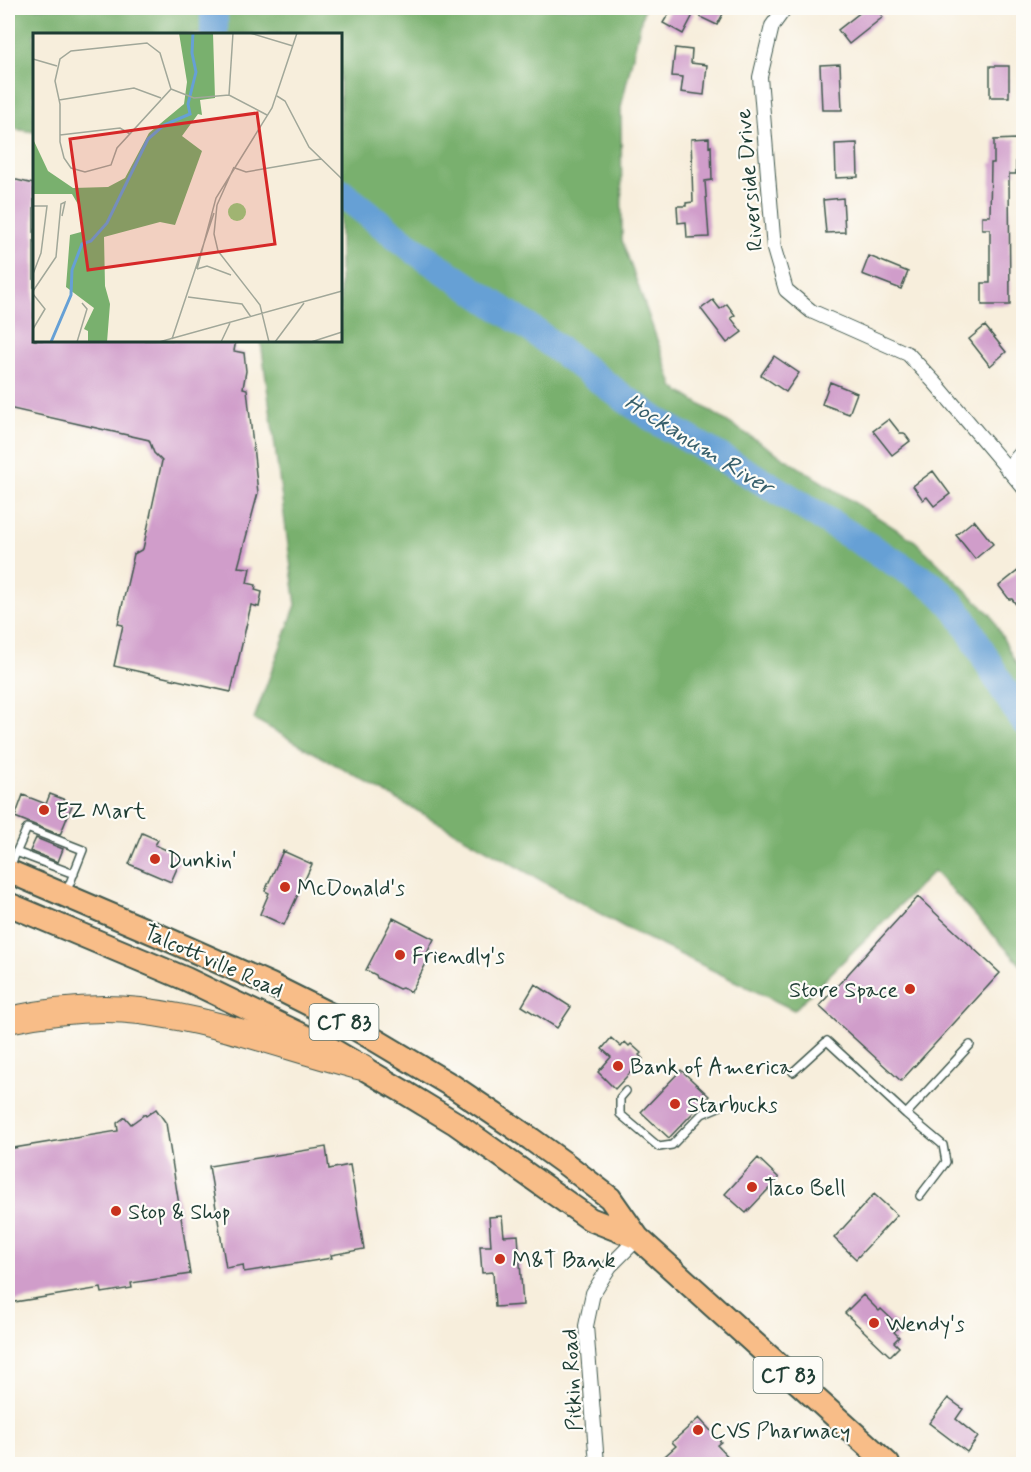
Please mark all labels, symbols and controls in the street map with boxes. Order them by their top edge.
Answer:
inset map [33,33,342,342]
street label: Riverside Drive [730,107,770,252]
water label: Hockanum River [618,387,781,505]
place label: EZ Mart [56,798,146,826]
marker: EZ Mart [37,803,51,817]
place label: Dunkin' [167,847,237,875]
marker: Dunkin' [148,852,162,866]
place label: McDonald's [297,875,405,903]
marker: McDonald's [278,880,292,894]
street label: Talcottville Road [139,919,287,1005]
place label: Friendly's [412,943,505,971]
marker: Friendly's [393,948,407,962]
place label: Store Space [789,977,898,1005]
marker: Store Space [903,982,917,996]
road number: CT 83 [310,1004,378,1040]
place label: Bank of America [630,1054,793,1082]
marker: Bank of America [611,1059,625,1073]
place label: Starbucks [687,1092,778,1120]
marker: Starbucks [668,1097,682,1111]
place label: Taco Bell [764,1175,846,1203]
marker: Taco Bell [745,1180,759,1194]
place label: Stop & Shop [128,1199,231,1227]
marker: Stop & Shop [109,1204,123,1218]
place label: M&T Bank [512,1247,616,1275]
marker: M&T Bank [493,1252,507,1266]
place label: Wendy's [886,1311,965,1339]
marker: Wendy's [867,1316,881,1330]
street label: Pitkin Road [556,1328,590,1432]
road number: CT 83 [754,1357,822,1393]
place label: CVS Pharmacy [710,1418,850,1446]
marker: CVS Pharmacy [691,1423,705,1437]

